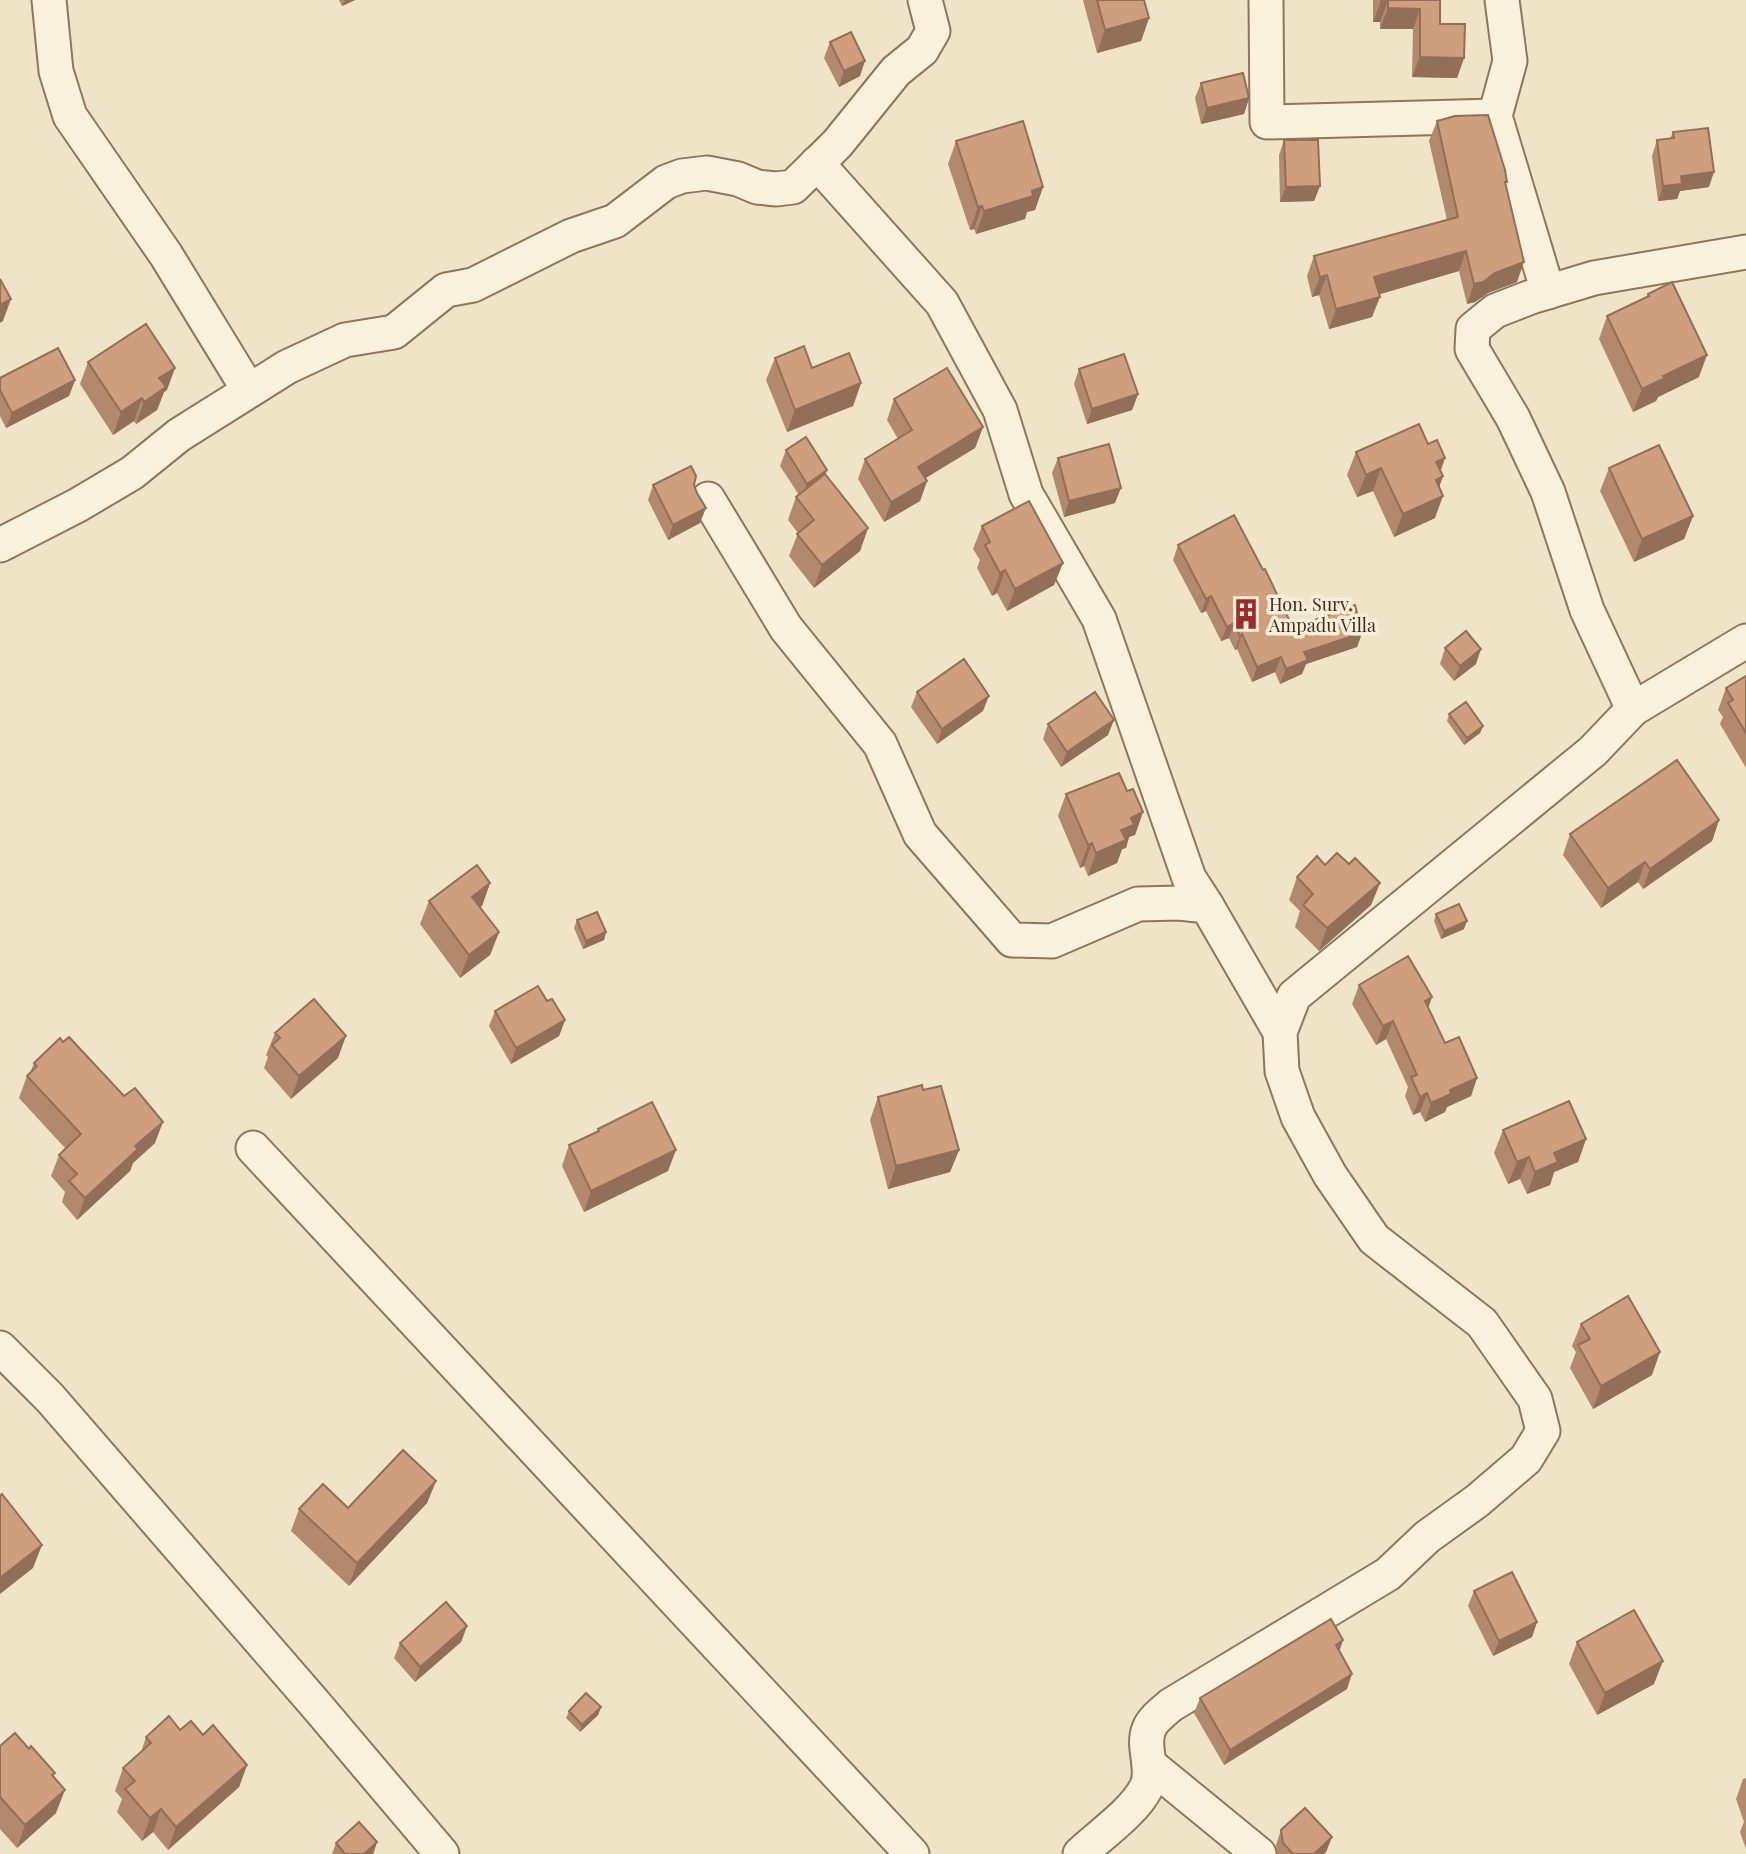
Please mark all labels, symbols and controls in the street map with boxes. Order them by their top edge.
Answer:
place label: Hon. Surv. Ampadu Villa [1268,592,1376,637]
building icon: Hon. Surv. Ampadu Villa [1229,597,1263,631]

